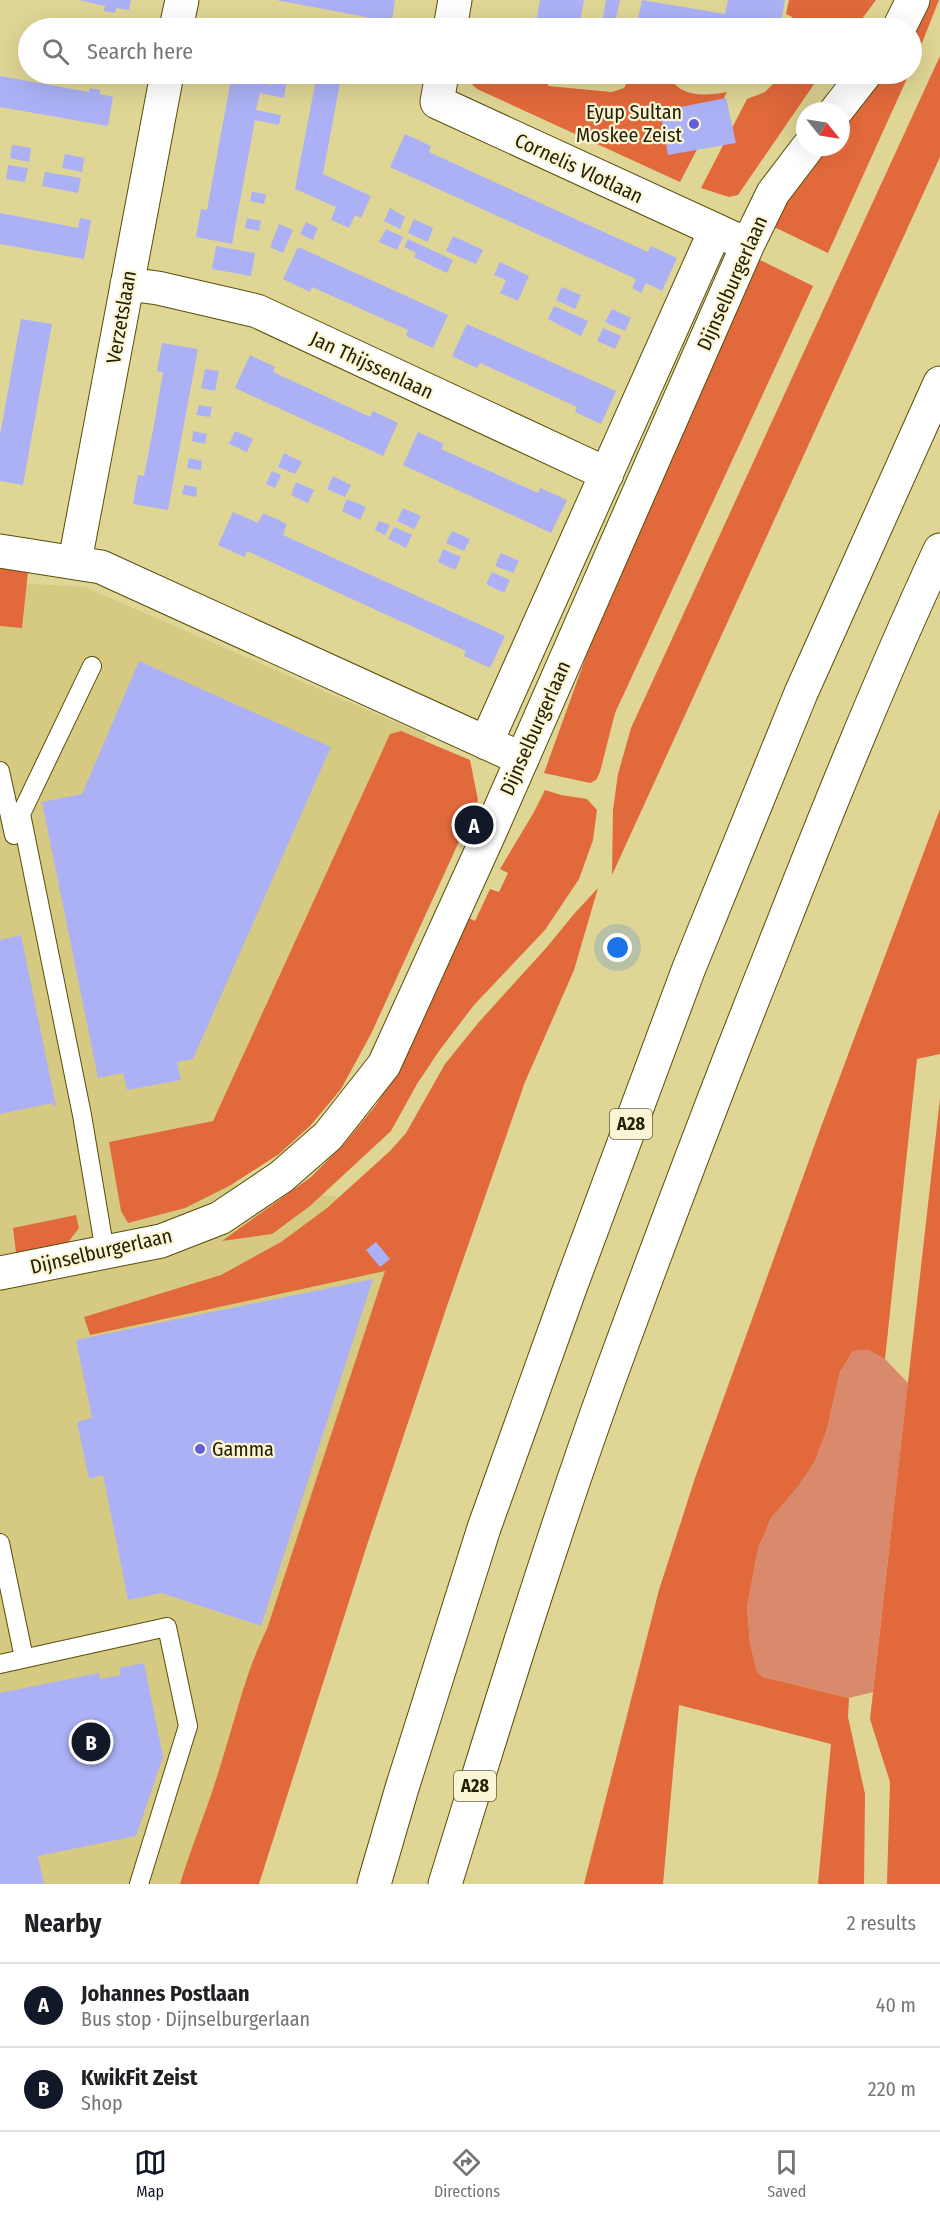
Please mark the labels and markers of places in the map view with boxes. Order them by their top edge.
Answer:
place label: Eyup Sultan Moskee Zeist [576,100,682,147]
marker: Eyup Sultan Moskee Zeist [687,117,701,131]
pin: A [454,802,494,848]
place label: Gamma [212,1437,274,1461]
marker: Gamma [193,1442,207,1456]
pin: B [72,1720,110,1764]

